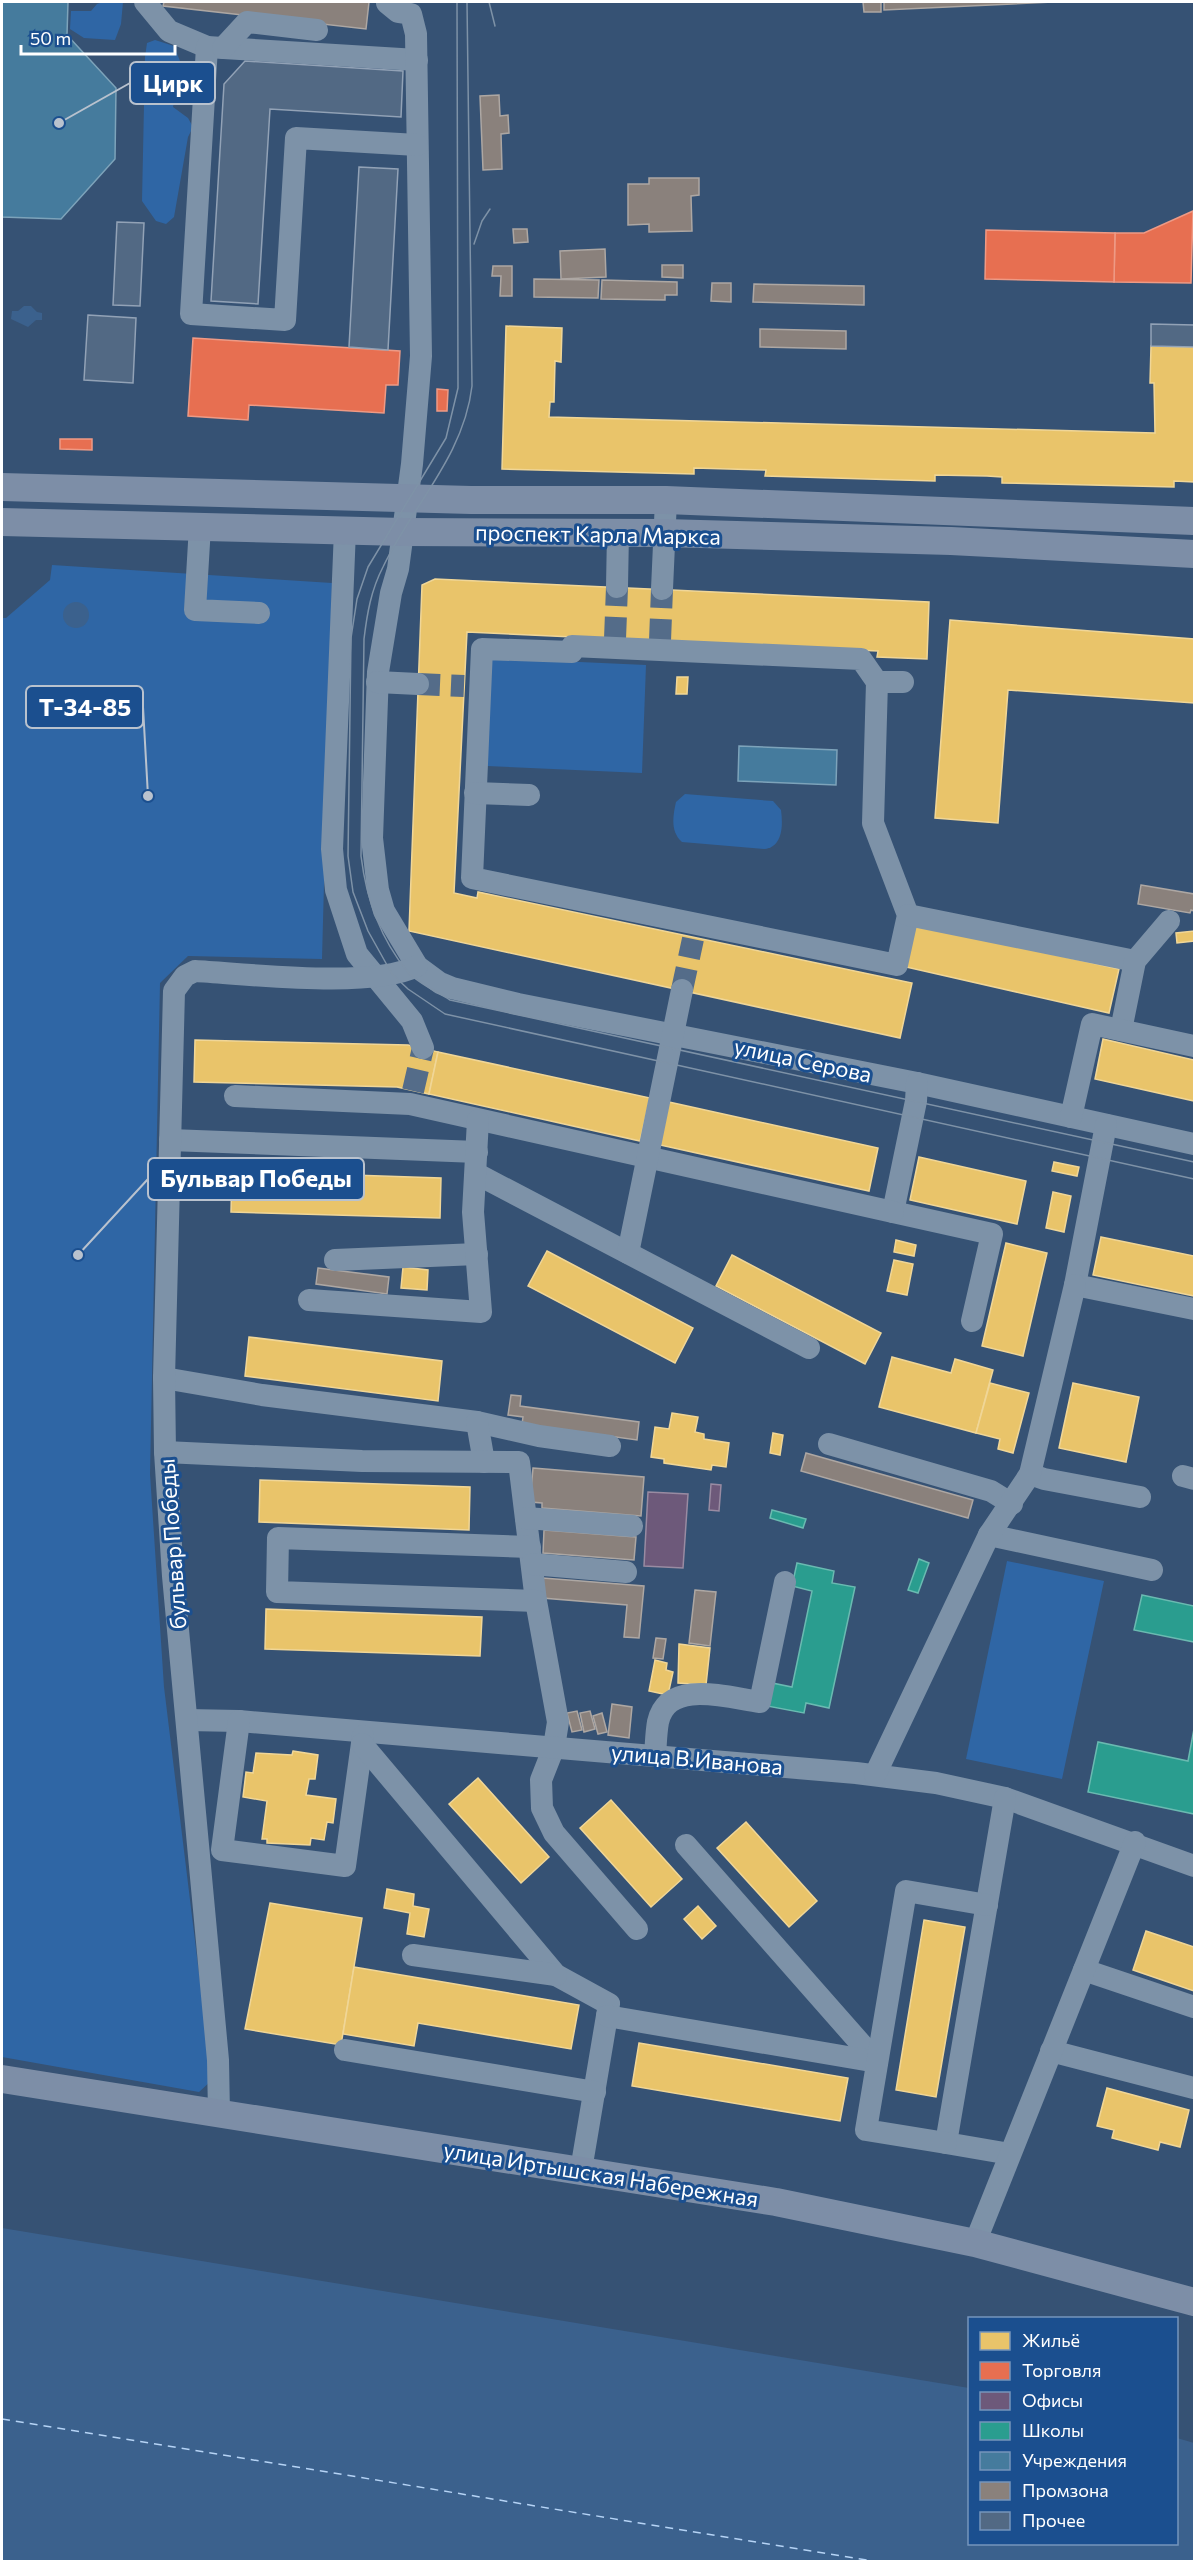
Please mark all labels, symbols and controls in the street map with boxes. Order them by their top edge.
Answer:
scale bar [21,18,176,56]
text: 50 m [30,27,71,49]
callout: Цирк [130,62,215,104]
text: Цирк [143,68,204,97]
street label: проспект Карла Маркса [475,518,721,550]
callout: Т-34-85 [26,686,143,728]
text: Т-34-85 [39,692,131,721]
street label: улица Серова [732,1032,874,1088]
callout: Бульвар Победы [148,1158,364,1200]
text: Бульвар Победы [160,1163,352,1192]
street label: бульвар Победы [153,1458,191,1630]
street label: улица В.Иванова [610,1738,784,1780]
street label: улица Иртышская Набережная [442,2136,760,2212]
legend [968,2317,1178,2545]
text: Жильё [1022,2329,1080,2351]
text: Торговля [1022,2359,1101,2381]
text: Офисы [1022,2389,1083,2411]
text: Школы [1022,2419,1084,2441]
text: Учреждения [1022,2449,1127,2471]
text: Промзона [1022,2479,1109,2501]
text: Прочее [1022,2509,1085,2531]

